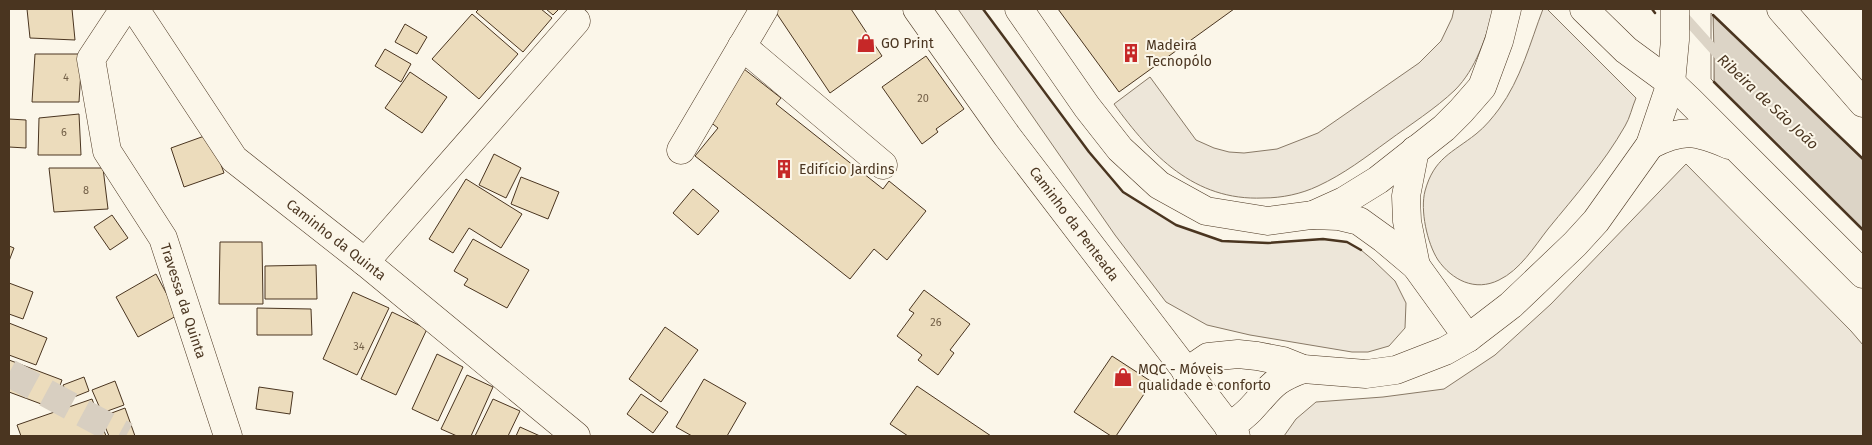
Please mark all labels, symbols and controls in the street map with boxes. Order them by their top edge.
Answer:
shop icon: GO Print [855,32,877,54]
place label: GO Print [881,35,935,52]
place label: Madeira Tecnopólo [1146,37,1212,70]
building icon: Madeira Tecnopólo [1120,42,1142,64]
water label: Ribeira de São João [1714,51,1822,153]
house number: 4 [63,71,69,84]
house number: 20 [917,92,929,105]
house number: 6 [61,126,67,139]
building icon: Edifício Jardins [773,158,795,180]
place label: Edifício Jardins [799,161,895,178]
street label: Caminho da Penteada [1025,163,1123,285]
house number: 8 [83,184,89,197]
street label: Caminho da Quinta [283,196,389,284]
street label: Travessa da Quinta [156,241,210,361]
house number: 26 [930,316,942,329]
house number: 34 [353,340,365,353]
place label: MQC - Móveis qualidade e conforto [1138,361,1271,394]
shop icon: MQC - Móveis qualidade e conforto [1112,366,1134,388]

